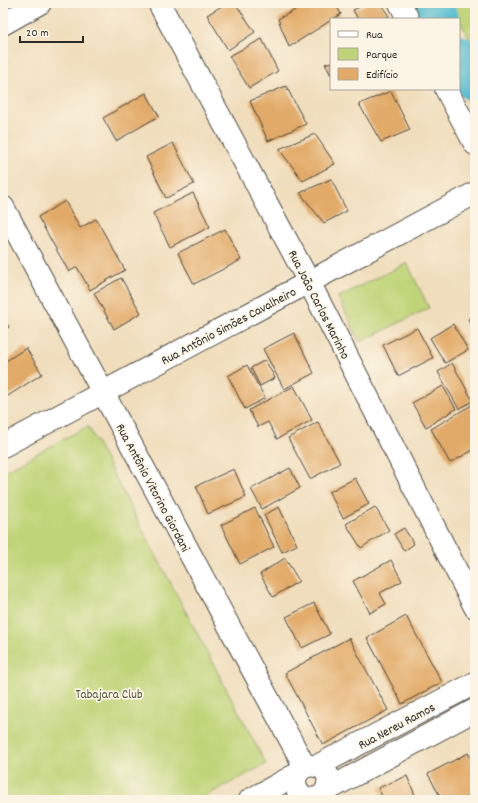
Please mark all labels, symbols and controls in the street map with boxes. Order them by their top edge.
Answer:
scale bar [20,18,83,44]
legend [330,18,460,90]
text: 20 m [26,25,49,42]
text: Rua [366,27,383,44]
text: Parque [366,47,397,64]
text: Edifício [366,67,398,84]
street label: Rua João Carlos Marinho [282,247,354,363]
street label: Rua Antônio Simões Cavalheiro [158,283,300,371]
street label: Rua Antônio Vitorino Giordani [110,421,194,556]
park label: Tabajara Club [75,686,143,705]
street label: Rua Nereu Ramos [355,699,439,756]

